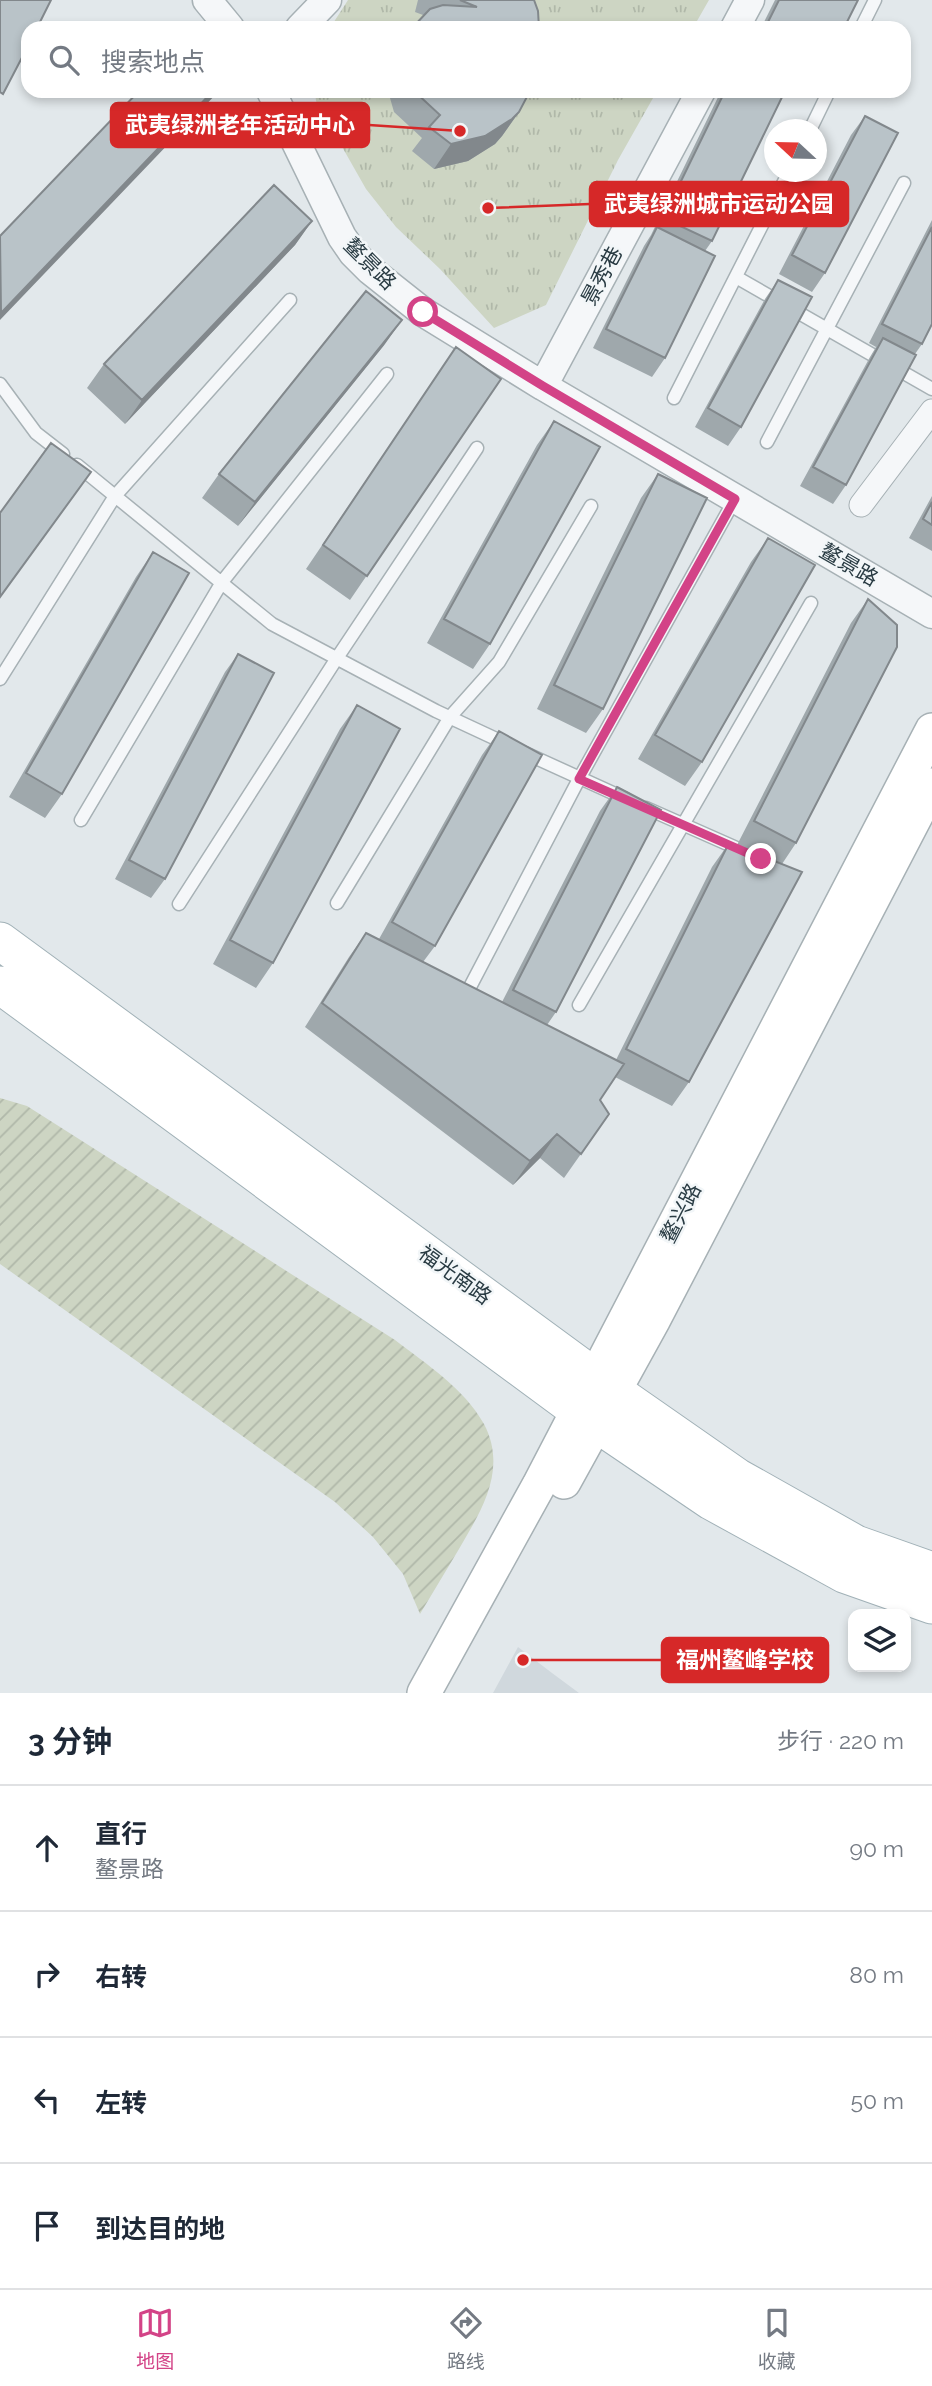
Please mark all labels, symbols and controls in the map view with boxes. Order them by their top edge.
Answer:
search box [21,21,911,98]
icon: search [45,41,83,79]
text: 搜索地点 [101,47,205,77]
callout: 武夷绿洲老年活动中心 [111,103,369,147]
text: 武夷绿洲老年活动中心 [125,111,355,138]
north arrow [764,119,827,182]
callout: 武夷绿洲城市运动公园 [590,182,848,226]
text: 武夷绿洲城市运动公园 [604,190,834,217]
street label: 鳌景路 [339,233,401,295]
street label: 景秀巷 [576,242,627,309]
route start [407,296,438,327]
street label: 鳌景路 [816,538,883,591]
route end [745,843,776,874]
street label: 鳌兴路 [655,1179,706,1247]
street label: 福光南路 [414,1240,497,1309]
map controls [848,1609,911,1672]
button: layers [848,1609,911,1672]
callout: 福州鳌峰学校 [662,1638,828,1682]
text: 福州鳌峰学校 [676,1646,814,1673]
text: 3 分钟 [28,1724,112,1759]
text: 步行 · 220 m [777,1727,904,1754]
text: 直行 [95,1819,147,1849]
icon: ahead [28,1829,66,1867]
text: 90 m [849,1835,904,1862]
text: 鳌景路 [95,1855,164,1882]
icon: right [28,1955,66,1993]
text: 80 m [849,1961,904,1988]
text: 右转 [95,1962,147,1992]
icon: left [28,2081,66,2119]
text: 50 m [850,2087,904,2114]
text: 左转 [95,2088,147,2118]
icon: arrive [28,2207,66,2245]
text: 到达目的地 [95,2214,225,2244]
tab: 地图 [136,2304,174,2373]
tab: 路线 [447,2304,485,2373]
tab: 收藏 [758,2304,796,2373]

